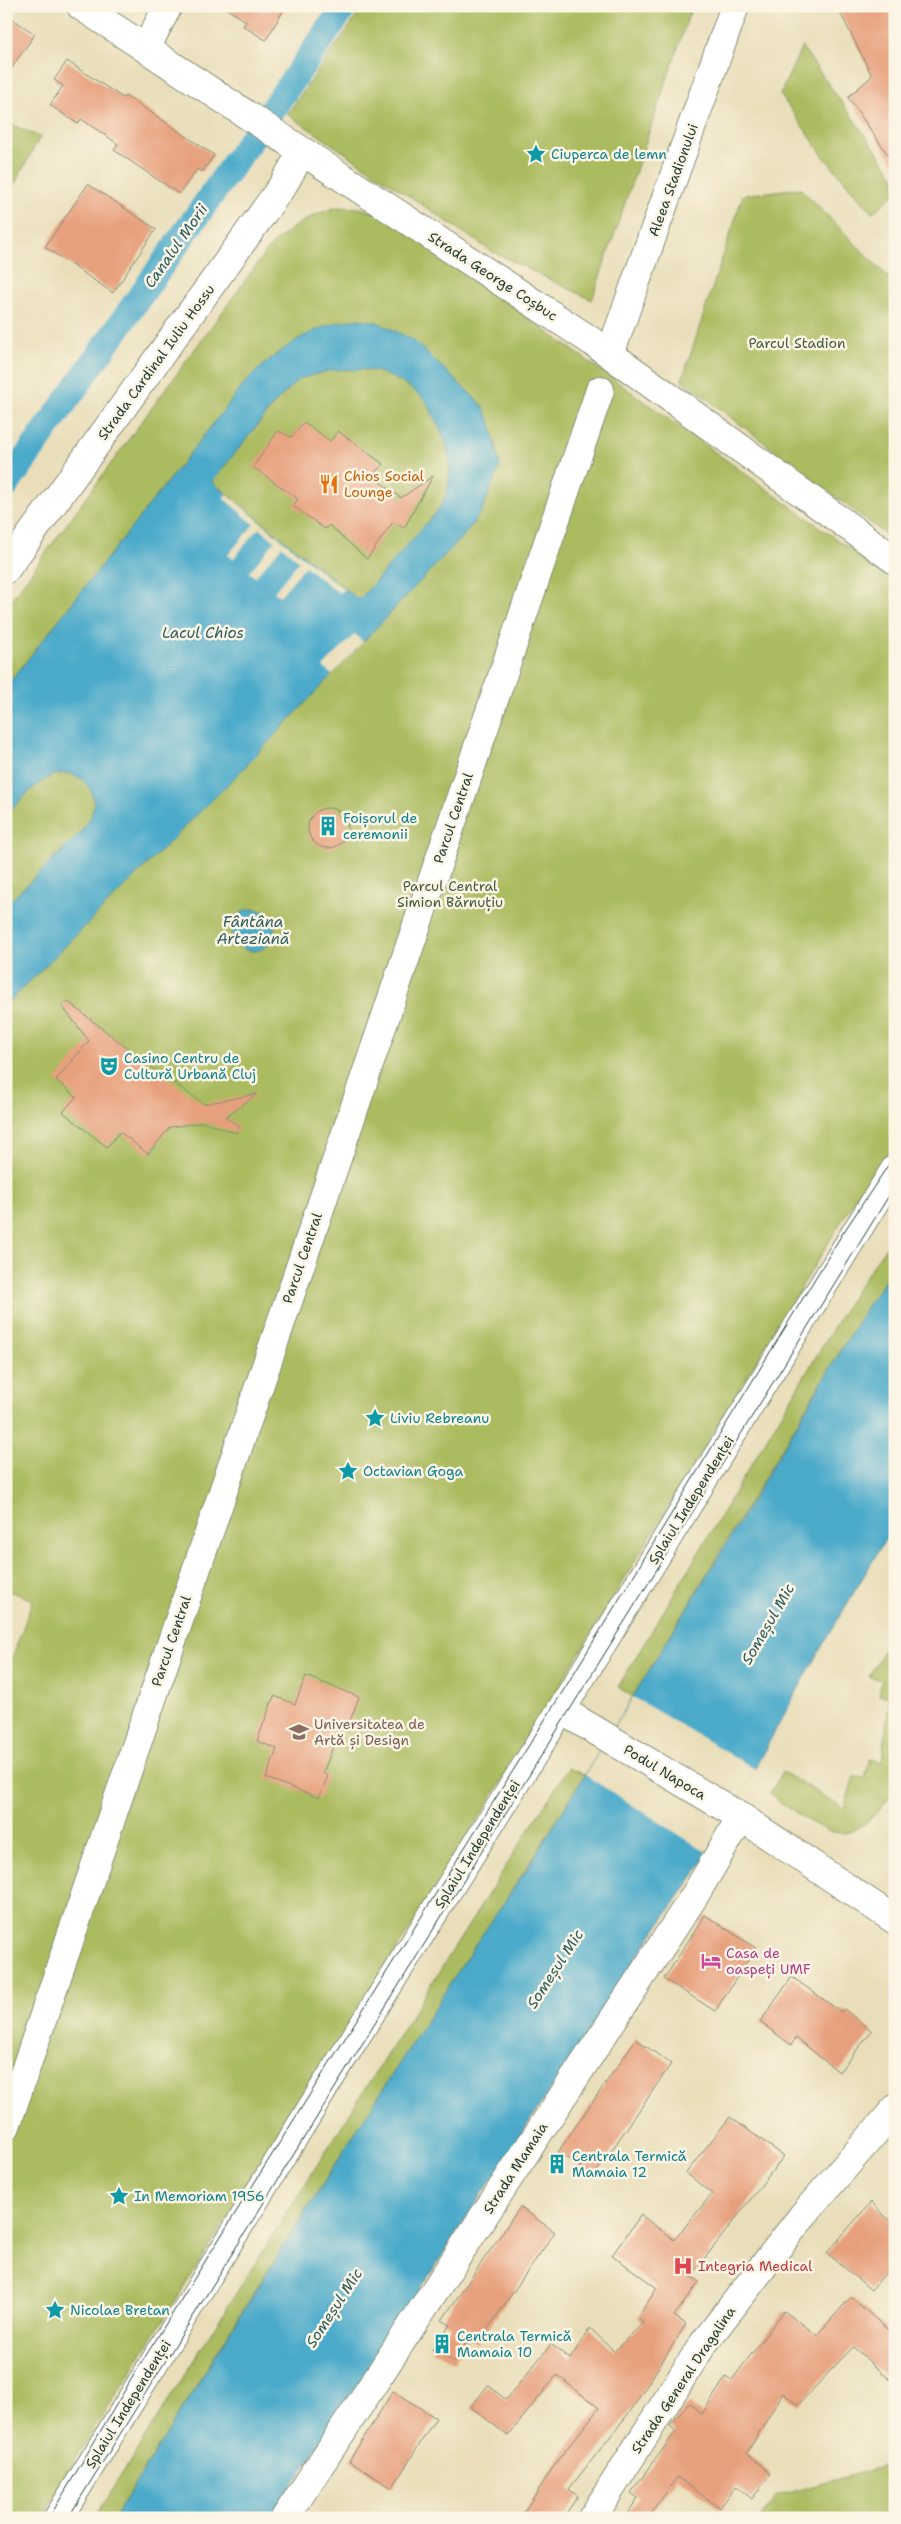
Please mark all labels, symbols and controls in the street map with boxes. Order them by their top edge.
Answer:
street label: Aleea Stadionului [644,121,702,239]
place icon: Ciuperca de lemn [525,143,547,165]
place label: Ciuperca de lemn [551,145,667,163]
water label: Canalul Morii [140,199,213,292]
street label: Strada George Coșbuc [424,227,561,325]
street label: Strada Cardinal Iuliu Hossu [94,281,218,443]
park label: Parcul Stadion [748,334,846,352]
place label: Chios Social Lounge [344,467,425,501]
restaurant icon: Chios Social Lounge [318,473,340,495]
water label: Lacul Chios [162,623,244,643]
street label: Parcul Central [429,770,477,866]
place label: Foișorul de ceremonii [343,809,417,843]
building icon: Foișorul de ceremonii [317,815,339,837]
park label: Parcul Central Simion Bărnuțiu [397,877,503,912]
water label: Fântâna Arteziană [217,912,289,949]
place label: Casino Centru de Cultură Urbană Cluj [124,1049,256,1083]
theatre icon: Casino Centru de Cultură Urbană Cluj [98,1055,120,1077]
street label: Parcul Central [278,1210,326,1306]
place icon: Liviu Rebreanu [364,1407,386,1429]
place label: Liviu Rebreanu [390,1409,489,1427]
street label: Splaiul Independenței [644,1432,739,1568]
place icon: Octavian Goga [337,1460,359,1482]
place label: Octavian Goga [363,1462,464,1480]
water label: Someșul Mic [737,1580,800,1669]
street label: Parcul Central [147,1593,195,1689]
place label: Universitatea de Artă și Design [314,1715,425,1750]
school or university icon: Universitatea de Artă și Design [288,1721,310,1743]
street label: Podul Napoca [620,1740,710,1804]
street label: Splaiul Independenței [430,1776,525,1912]
water label: Someșul Mic [522,1925,589,2013]
place label: Casa de oaspeți UMF [726,1944,811,1979]
hotel icon: Casa de oaspeți UMF [700,1950,722,1972]
street label: Strada Mamaia [479,2119,551,2217]
place label: Centrala Termică Mamaia 12 [572,2147,687,2181]
building icon: Centrala Termică Mamaia 12 [546,2153,568,2175]
place icon: In Memoriam 1956 [108,2185,130,2207]
place label: In Memoriam 1956 [134,2187,265,2205]
hospital icon: Integria Medical [672,2255,694,2277]
place label: Integria Medical [698,2257,813,2275]
water label: Someșul Mic [301,2264,368,2352]
place icon: Nicolae Bretan [44,2299,66,2321]
place label: Nicolae Bretan [70,2301,170,2319]
street label: Strada General Dragalina [627,2303,739,2457]
place label: Centrala Termică Mamaia 10 [457,2327,572,2361]
building icon: Centrala Termică Mamaia 10 [431,2333,453,2355]
street label: Splaiul Independenței [81,2336,176,2472]

